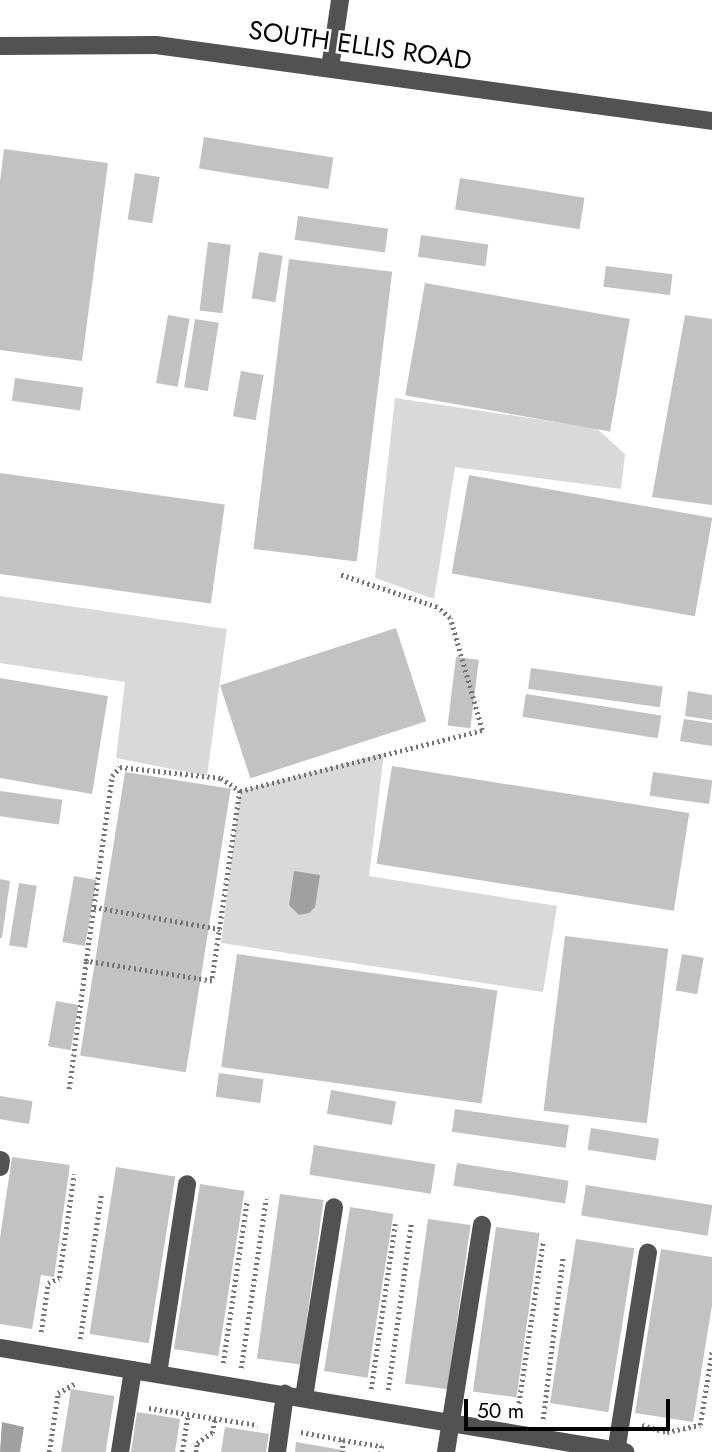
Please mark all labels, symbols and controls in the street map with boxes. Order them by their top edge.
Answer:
street label: SOUTH ELLIS ROAD [247,15,473,77]
scale bar [467,1386,674,1430]
text: 50 m [477,1396,524,1426]

